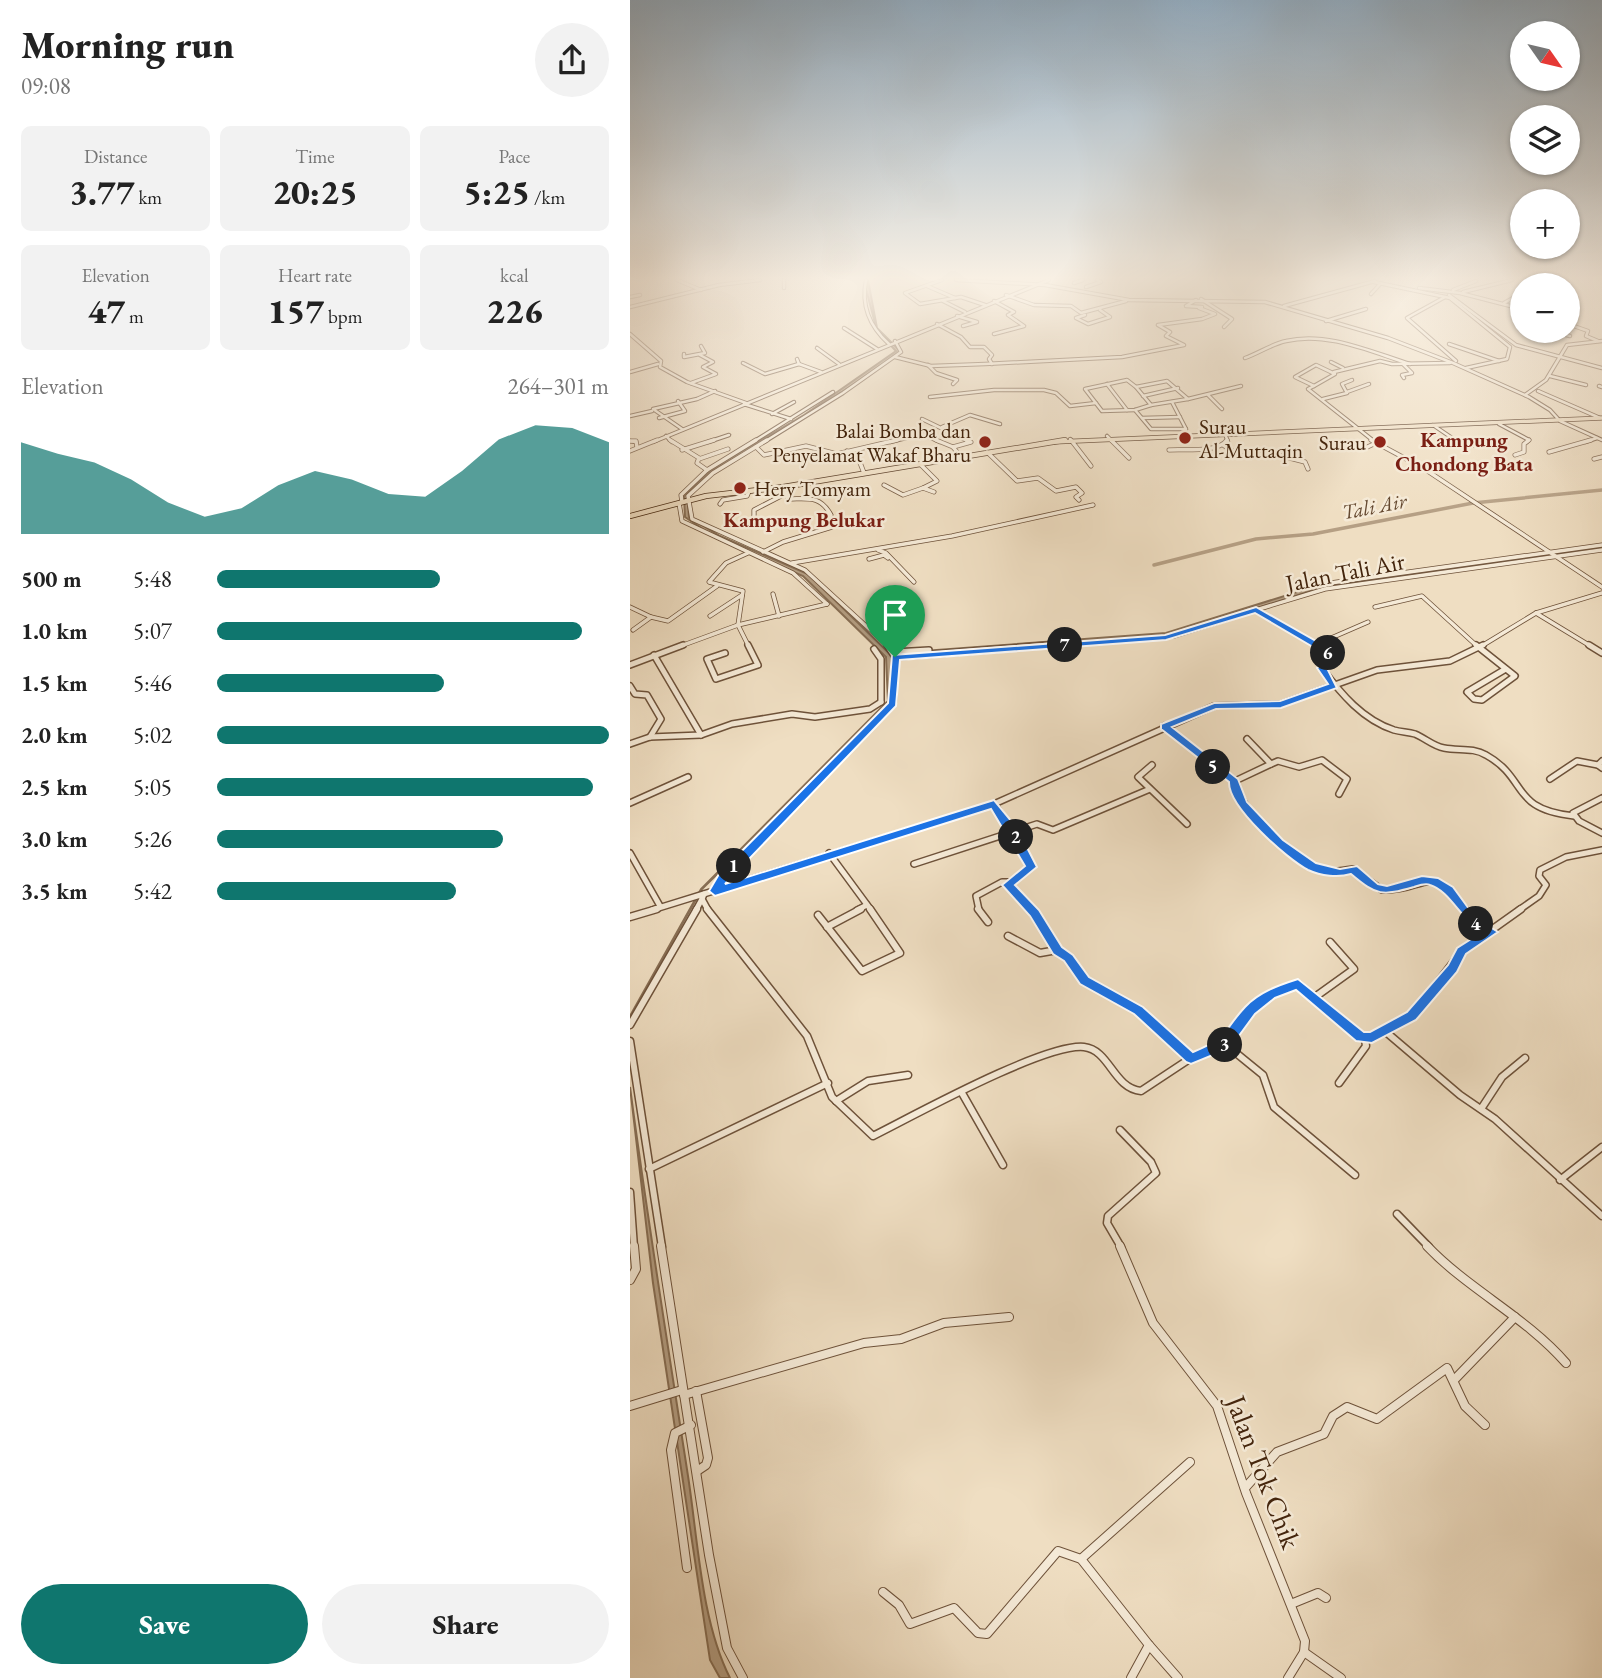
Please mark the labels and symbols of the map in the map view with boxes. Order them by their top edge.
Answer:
north arrow [1510,21,1580,91]
place label: Surau Al-Muttaqin [1198,413,1303,464]
place label: Balai Bomba dan Penyelamat Wakaf Bharu [772,417,971,468]
district label: Kampung Chondong Bata [1395,426,1534,477]
place label: Surau [1319,429,1366,456]
marker: Surau Al-Muttaqin [1177,430,1193,446]
marker: Balai Bomba dan Penyelamat Wakaf Bharu [977,434,993,450]
marker: Surau [1372,434,1388,450]
place label: Hery Tomyam [754,475,871,502]
marker: Hery Tomyam [732,480,748,496]
water label: Tali Air [1339,486,1410,525]
district label: Kampung Belukar [723,506,885,533]
street label: Jalan Tali Air [1281,545,1407,599]
pin [865,585,925,657]
pin: 7 [1048,628,1082,662]
pin: 6 [1310,636,1346,670]
pin: 5 [1196,750,1230,784]
pin: 2 [998,820,1034,854]
pin: 1 [716,848,752,884]
pin: 4 [1458,906,1494,942]
pin: 3 [1208,1028,1242,1062]
street label: Jalan Tok Chik [1218,1388,1310,1555]

